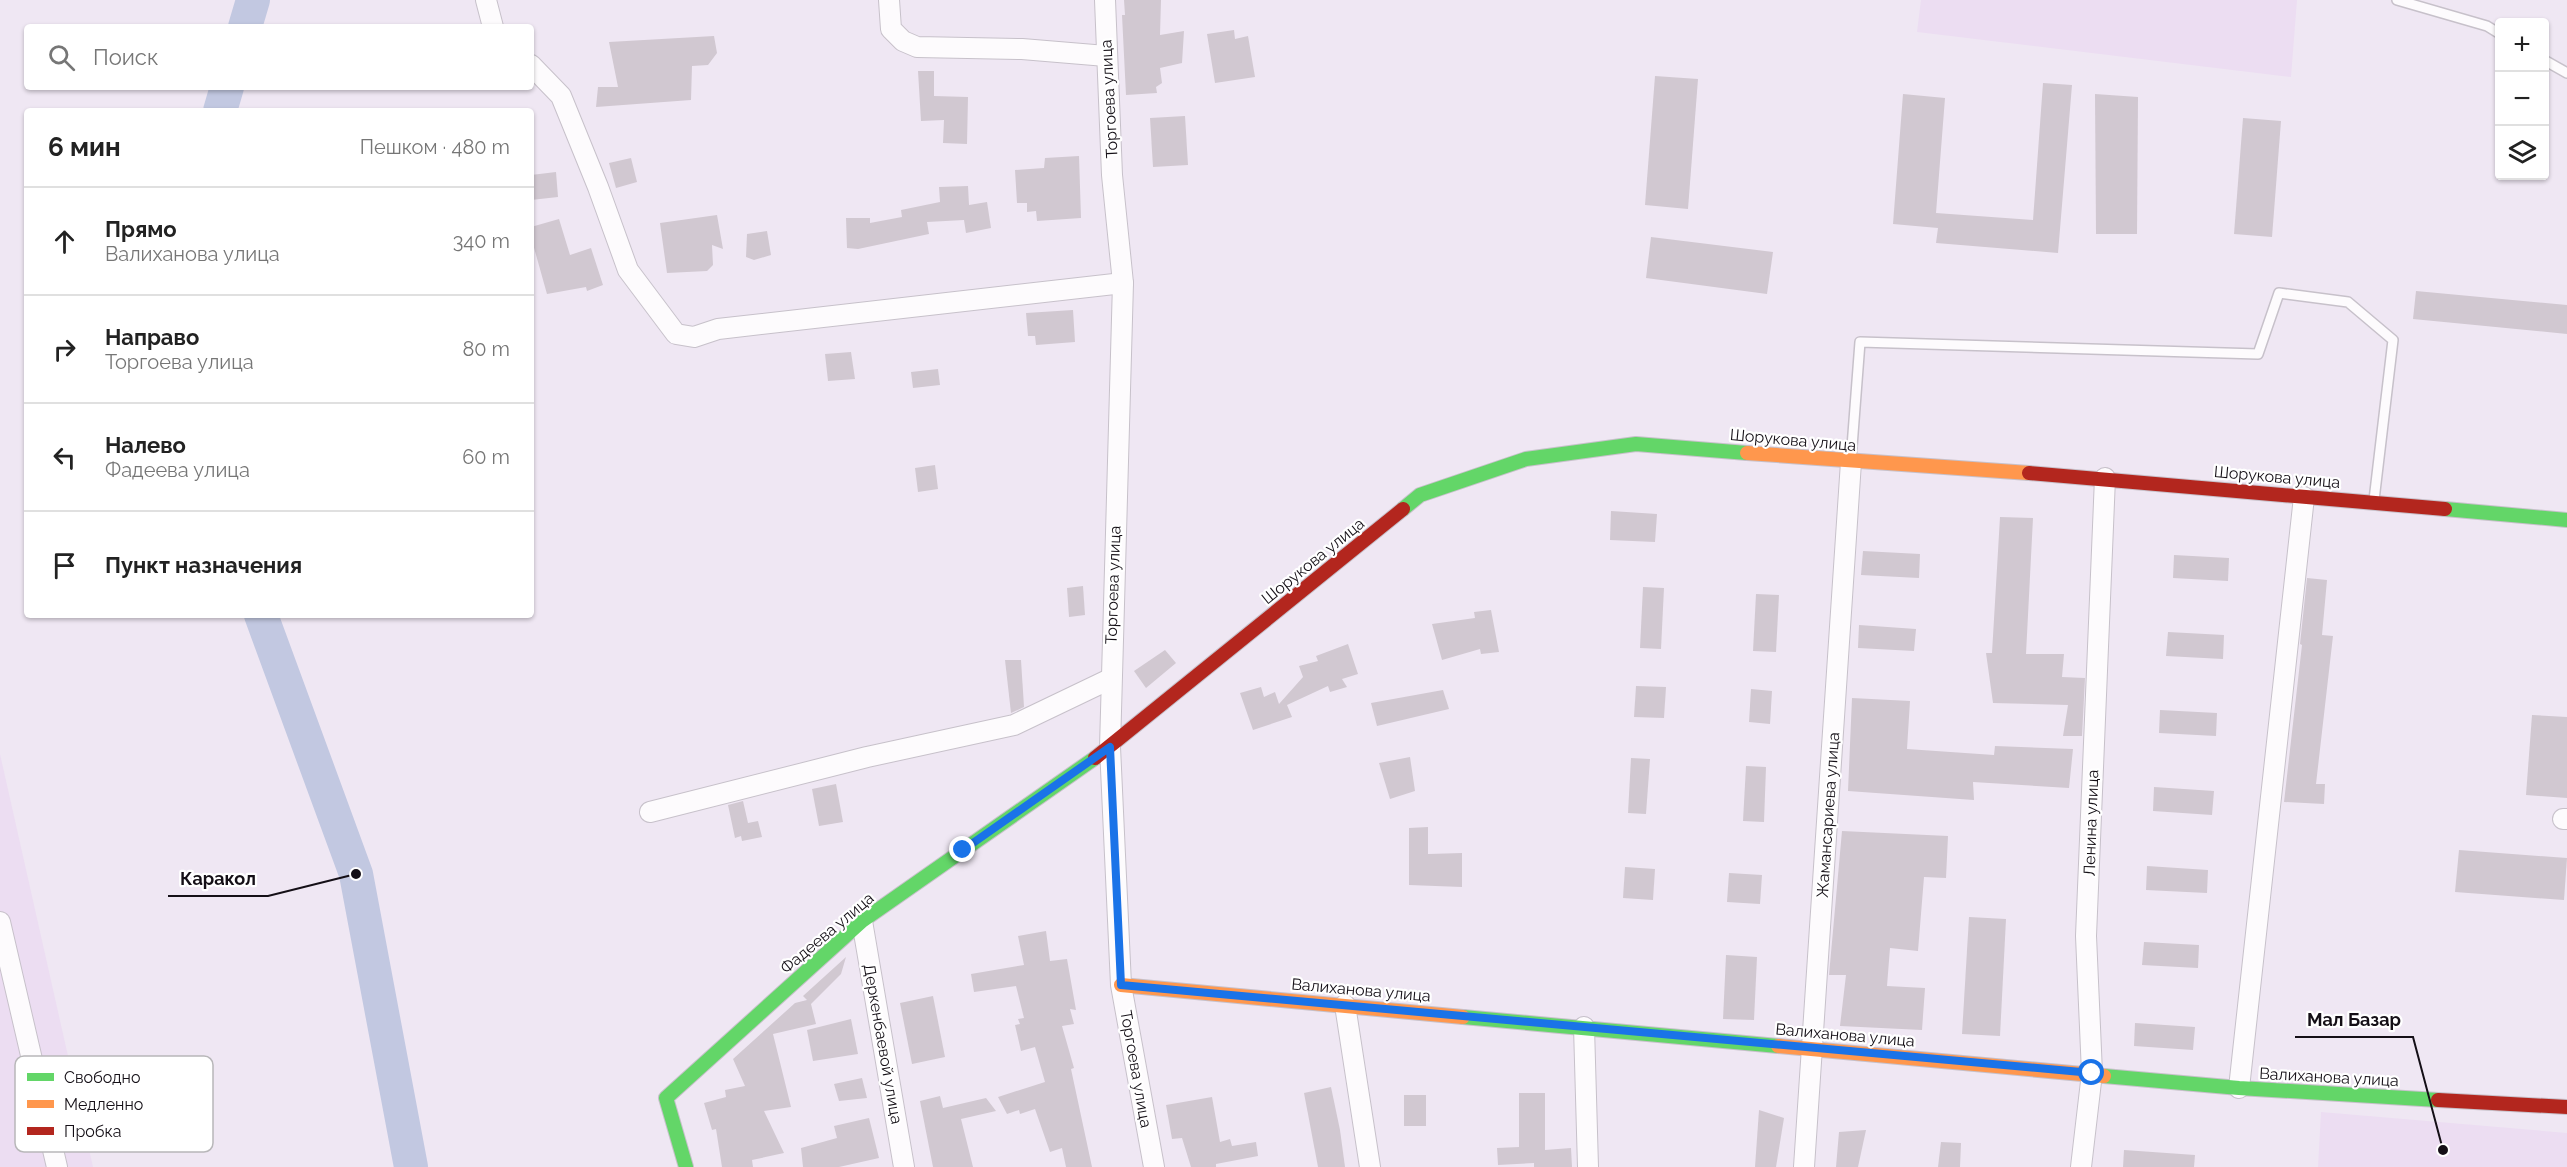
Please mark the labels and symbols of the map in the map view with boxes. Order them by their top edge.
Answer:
street label: Торгоева улица [1096,39,1122,159]
street label: Шорукова улица [1729,425,1857,455]
street label: Шорукова улица [2213,462,2341,492]
street label: Шорукова улица [1258,514,1368,608]
street label: Торгоева улица [1101,525,1125,645]
street label: Жамансариева улица [1813,731,1843,899]
street label: Ленина улица [2080,769,2102,877]
route end [949,836,975,862]
callout: Каракол [168,860,268,896]
text: Каракол [180,868,256,889]
street label: Фадеева улица [777,888,877,978]
street label: Деркенбаевой улица [860,962,906,1126]
street label: Валиханова улица [1291,974,1431,1006]
callout: Мал Базар [2295,1001,2413,1037]
street label: Торгоева улица [1116,1009,1156,1129]
text: Мал Базар [2307,1009,2401,1030]
street label: Валиханова улица [1775,1019,1915,1051]
legend [15,1056,213,1152]
route start [2078,1059,2104,1085]
street label: Валиханова улица [2259,1064,2399,1090]
text: Свободно [64,1068,140,1087]
text: Медленно [64,1095,143,1114]
text: Пробка [64,1122,122,1141]

